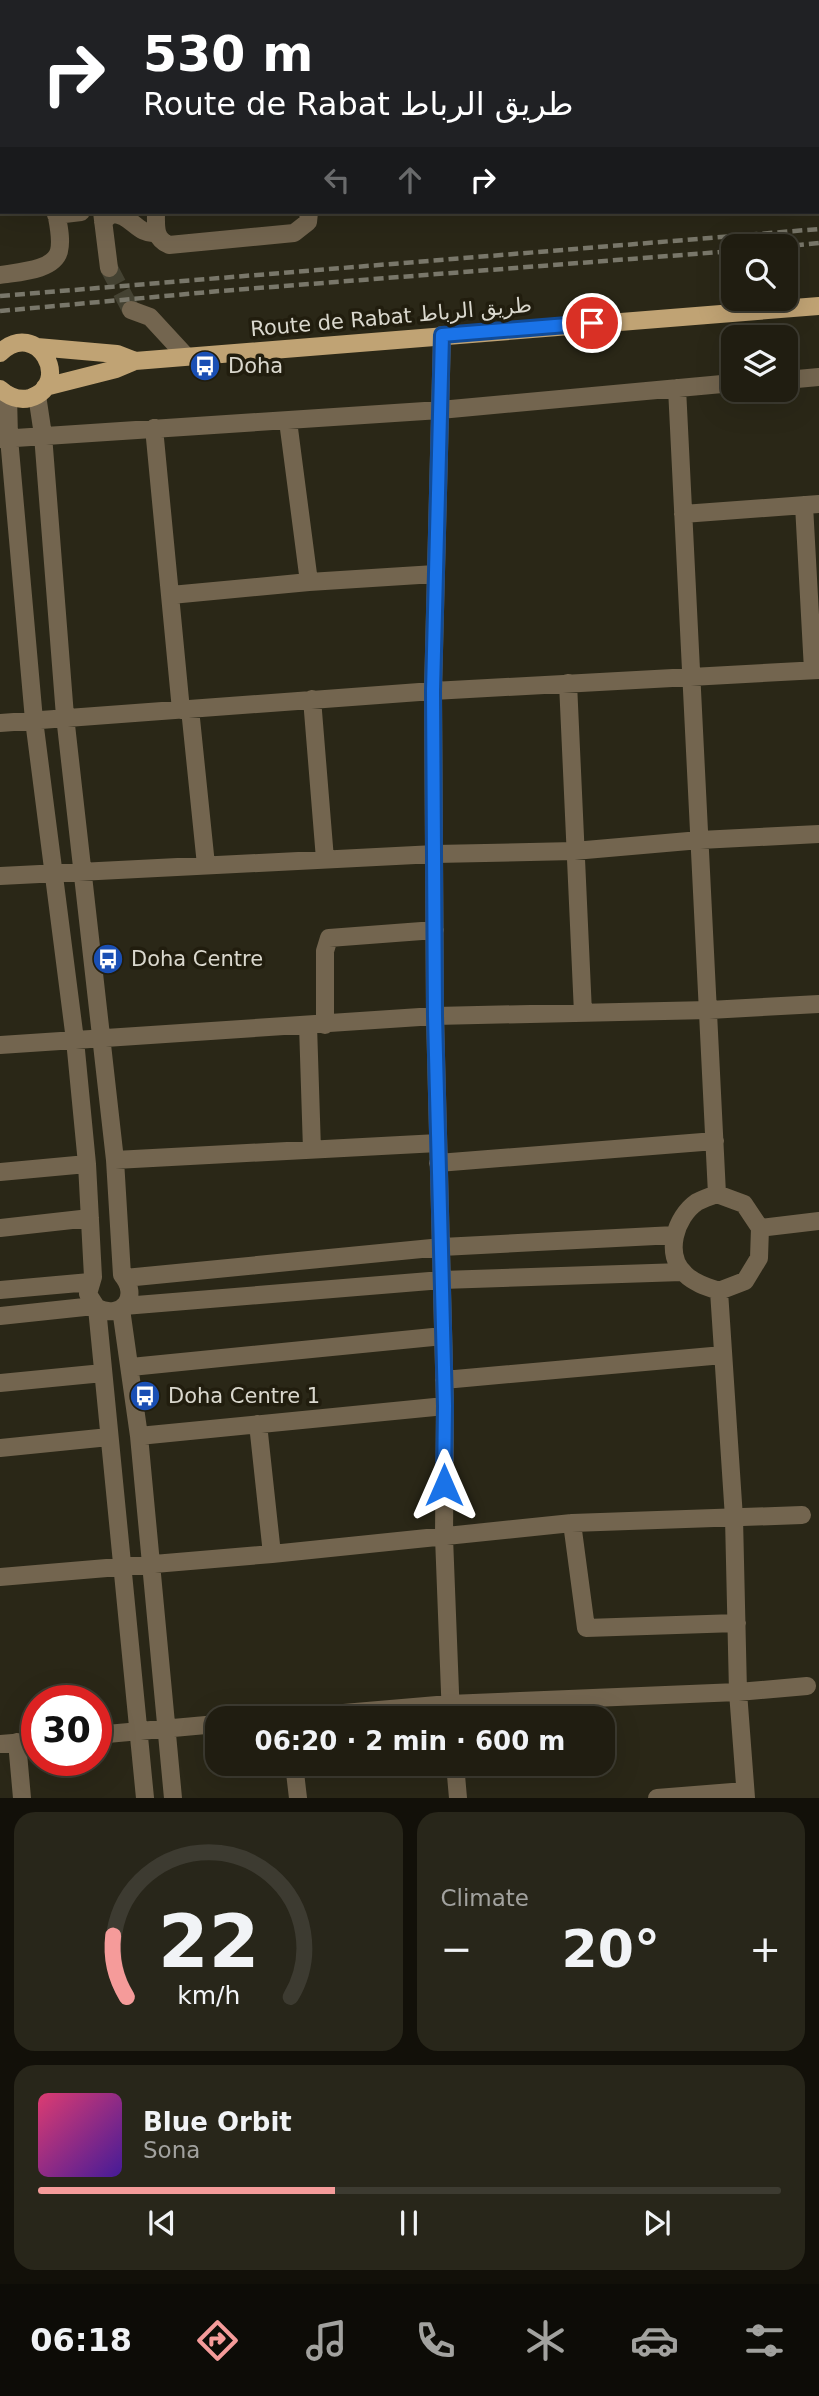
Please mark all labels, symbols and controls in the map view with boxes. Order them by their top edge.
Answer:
text: 530 m [143,26,313,83]
icon: right [28,28,119,119]
text: Route de Rabat طريق الرباط [143,85,573,123]
icon: left [318,161,356,199]
icon: ahead [391,161,429,199]
icon: right [464,161,502,199]
map controls [721,234,798,402]
button: search [721,234,798,311]
street label: Route de Rabat طريق الرباط [249,293,533,341]
pin [562,293,622,353]
icon: arrive [573,304,611,342]
button: layers [721,325,798,402]
bus stop icon: Doha [188,349,222,383]
place label: Doha [228,354,283,378]
bus stop icon: Doha Centre [91,942,125,976]
place label: Doha Centre [131,947,263,971]
bus stop icon: Doha Centre 1 [128,1379,162,1413]
place label: Doha Centre 1 [168,1384,320,1408]
position arrow [407,1448,481,1522]
speed limit sign: 30 [21,1685,112,1776]
text: 06:20 · 2 min · 600 m [255,1726,565,1756]
text: Climate [441,1885,529,1911]
text: 22 [158,1900,259,1985]
text: 20° [562,1919,660,1979]
text: − [441,1927,472,1971]
text: + [749,1927,781,1971]
text: km/h [177,1981,240,2010]
text: Blue Orbit [143,2107,292,2137]
text: Sona [143,2137,200,2163]
icon: previous [143,2204,181,2242]
icon: pause [390,2204,428,2242]
icon: next [638,2204,676,2242]
icon: directions [193,2316,242,2365]
icon: music [302,2316,351,2365]
icon: phone [411,2316,460,2365]
icon: climate [521,2316,570,2365]
icon: car [630,2316,679,2365]
icon: filters [740,2316,789,2365]
text: 06:18 [30,2321,132,2359]

